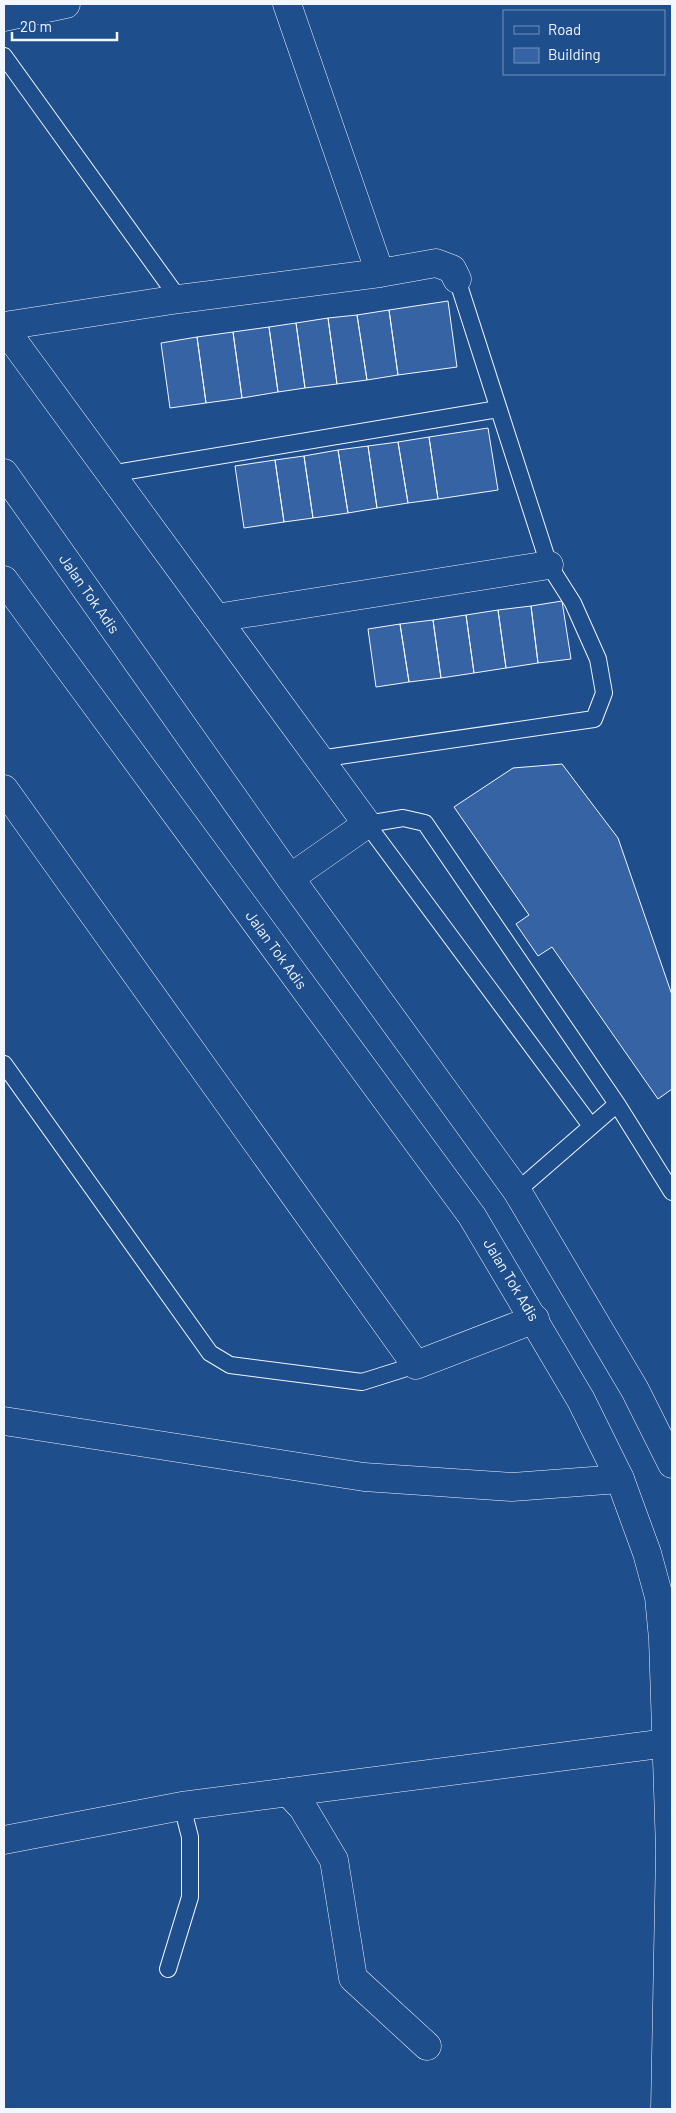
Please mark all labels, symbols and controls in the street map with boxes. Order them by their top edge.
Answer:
scale bar [12,10,118,42]
legend [503,10,666,75]
text: 20 m [20,17,52,35]
text: Road [548,20,581,38]
text: Building [548,45,601,63]
street label: Jalan Tok Adis [56,550,124,637]
street label: Jalan Tok Adis [242,907,311,992]
street label: Jalan Tok Adis [480,1235,543,1324]

